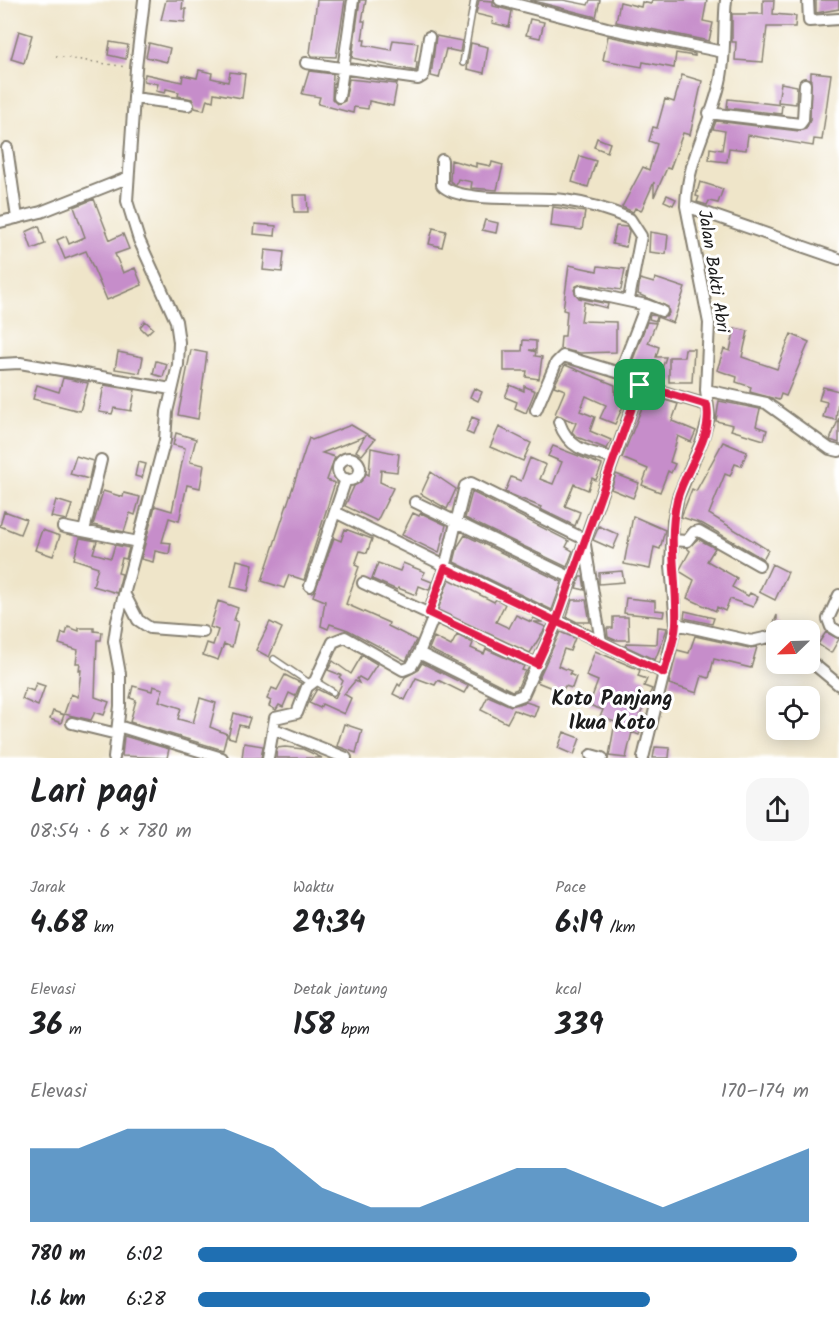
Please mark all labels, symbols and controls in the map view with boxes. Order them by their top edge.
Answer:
street label: Jalan Bakti Abri [688,208,737,335]
pin [614,359,665,410]
icon: arrive [623,368,656,401]
north arrow [766,620,820,674]
map controls [766,620,820,740]
district label: Koto Panjang Ikua Koto [551,683,673,740]
button: locate [766,686,820,740]
text: Lari pagi [30,767,157,820]
button: share [746,778,809,841]
text: 08:54 · 6 × 780 m [30,816,192,848]
text: Jarak [30,875,65,900]
text: Waktu [293,875,334,900]
text: Pace [555,875,586,900]
text: 4.68 [30,900,87,948]
text: 29:34 [293,900,365,948]
text: 6:19 [555,900,603,948]
text: km [87,915,114,940]
text: /km [603,915,636,940]
text: Elevasi [30,977,75,1002]
text: Detak jantung [293,977,388,1002]
text: kcal [555,977,581,1002]
text: 36 [30,1002,63,1050]
text: 158 [293,1002,335,1050]
text: 339 [555,1002,603,1050]
text: m [63,1017,82,1042]
text: bpm [335,1017,370,1042]
text: Elevasi [30,1076,87,1108]
text: 170–174 m [721,1076,809,1108]
text: 780 m [30,1239,86,1271]
text: 6:02 [126,1239,164,1271]
text: 1.6 km [30,1284,86,1316]
text: 6:28 [126,1284,166,1316]

